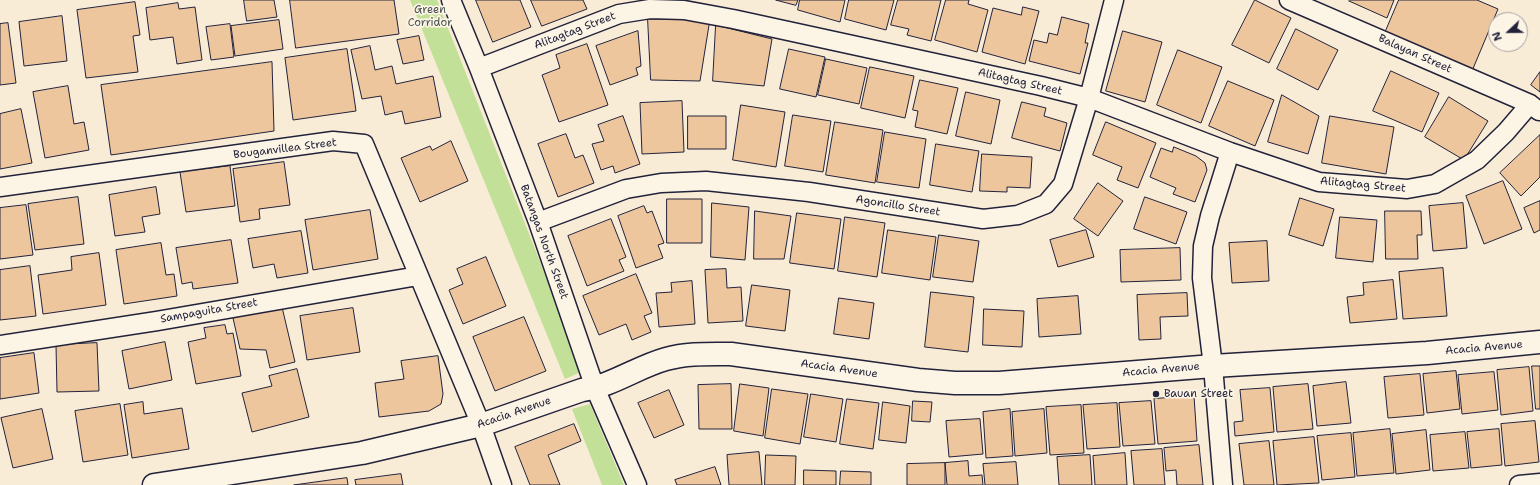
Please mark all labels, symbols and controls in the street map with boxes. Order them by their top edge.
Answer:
park label: Green Corridor [408,3,452,29]
street label: Alitagtag Street [532,9,618,53]
north arrow [1488,12,1528,52]
text: N [1489,29,1506,43]
street label: Balayan Street [1376,32,1454,76]
street label: Alitagtag Street [977,66,1063,98]
street label: Bouganvillea Street [233,136,337,162]
street label: Alitagtag Street [1320,175,1406,195]
street label: Batangas North Street [517,183,571,301]
street label: Agoncillo Street [855,193,941,219]
street label: Sampaguita Street [159,296,259,326]
street label: Acacia Avenue [1445,338,1523,358]
street label: Acacia Avenue [800,357,878,381]
street label: Acacia Avenue [1122,360,1200,380]
place label: Bauan Street [1164,387,1233,401]
marker: Bauan Street [1151,389,1161,399]
street label: Acacia Avenue [475,394,553,432]

